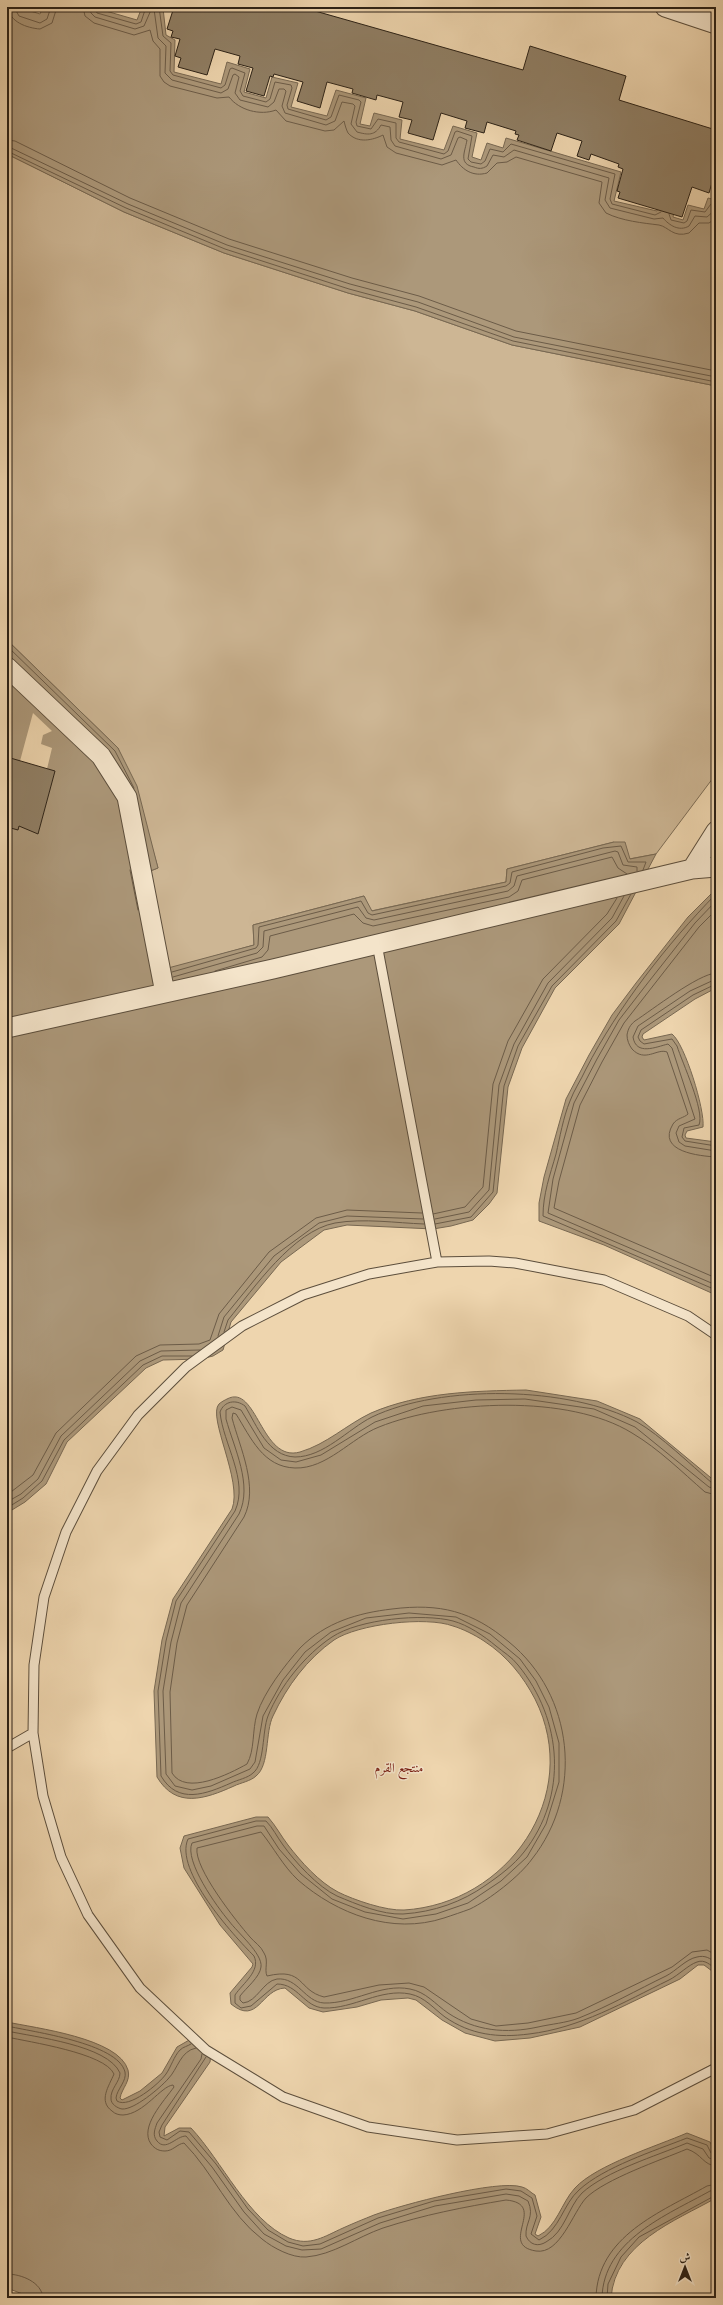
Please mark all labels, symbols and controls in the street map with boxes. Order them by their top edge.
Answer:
district label: منتجع القرم [375,1760,423,1780]
north arrow [665,2247,705,2287]
text: ش [680,2250,691,2266]

